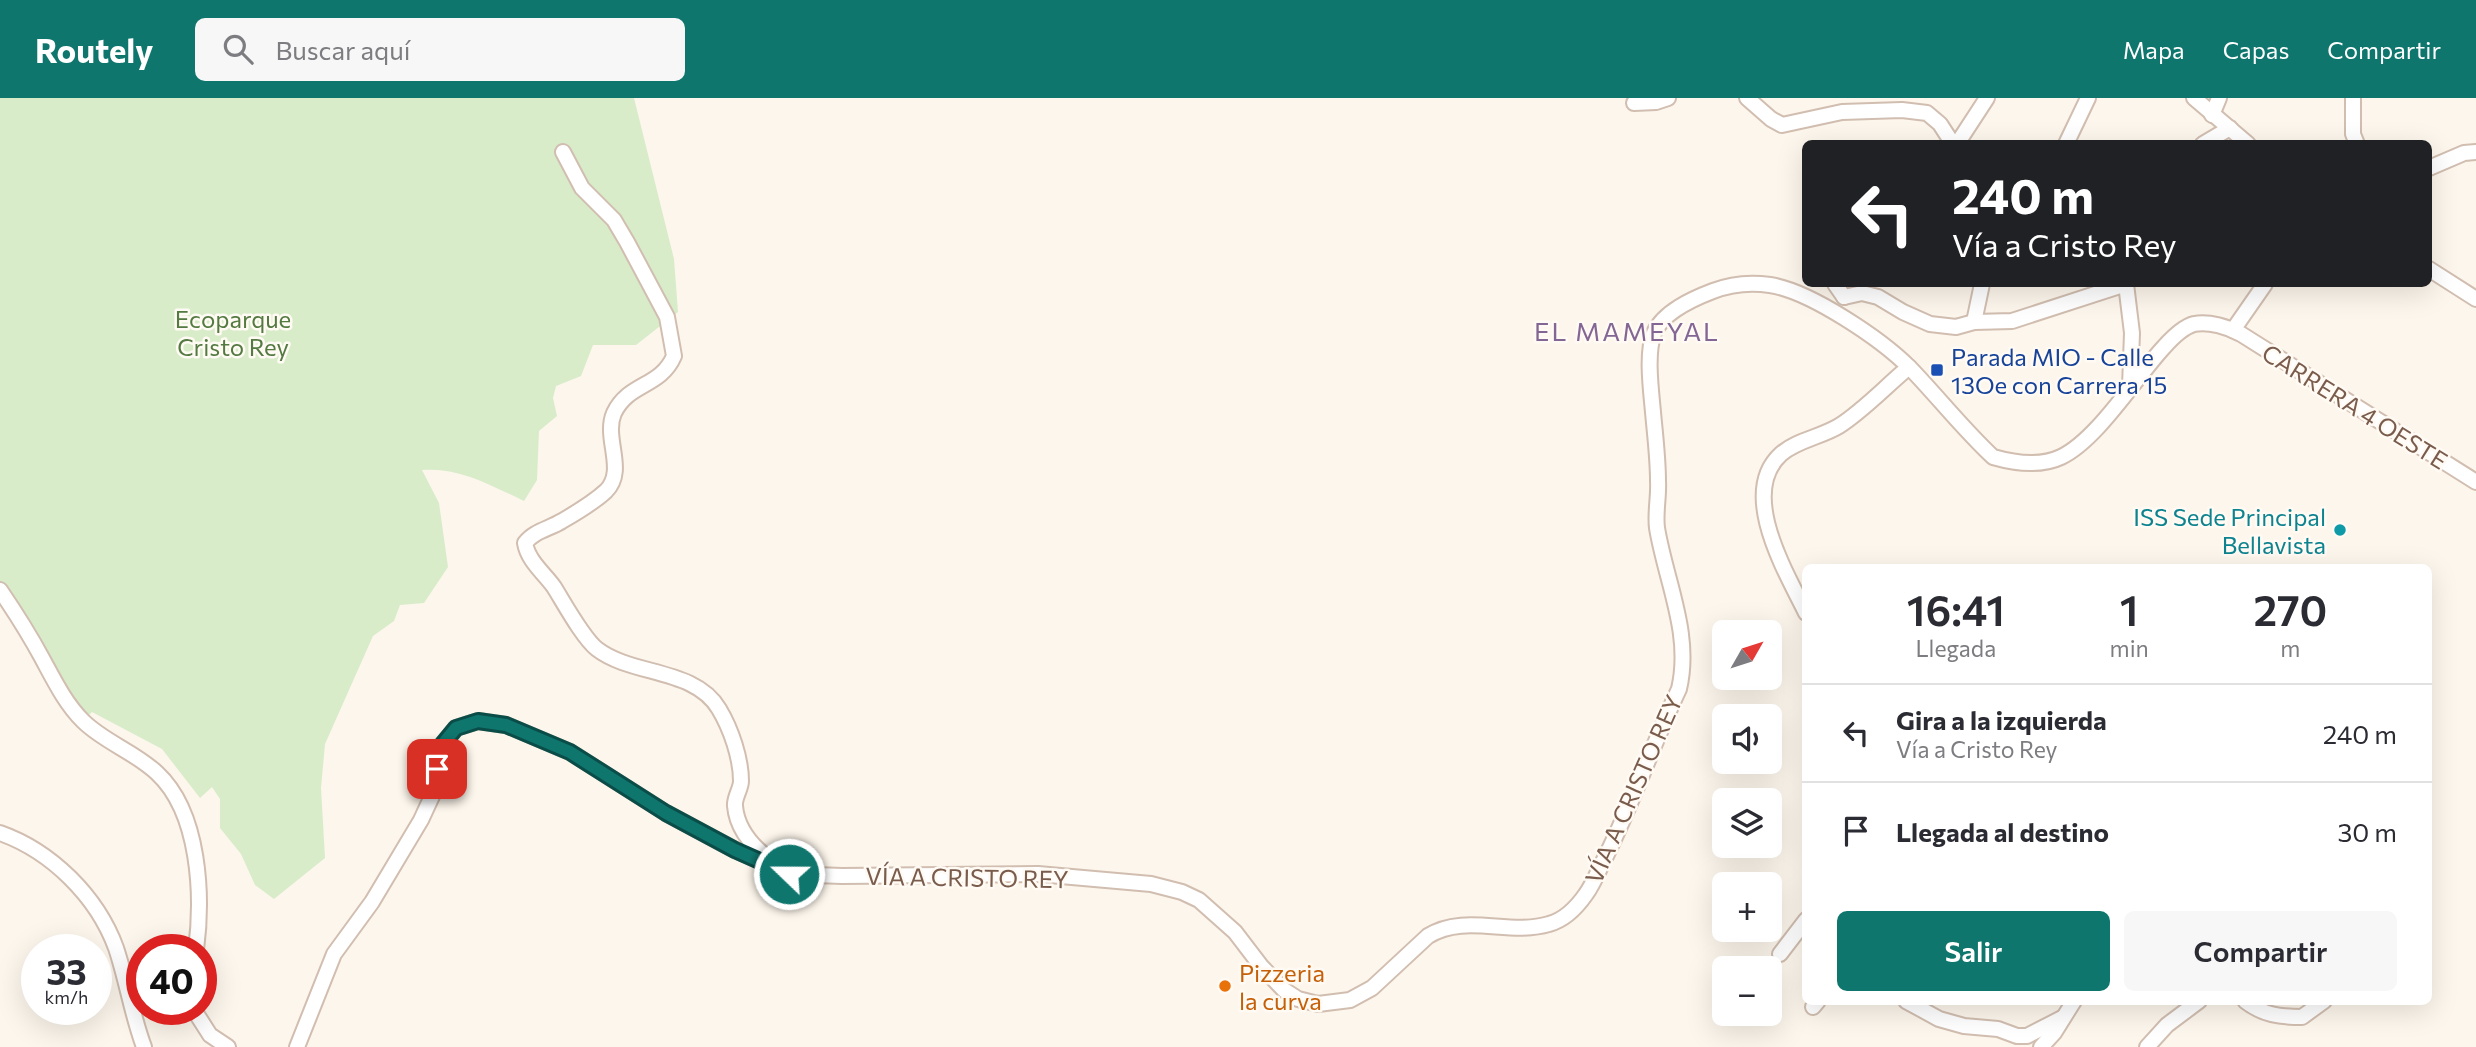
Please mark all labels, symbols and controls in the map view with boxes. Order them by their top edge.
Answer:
search box [195,18,685,81]
text: Routely [35,29,153,70]
icon: search [219,30,257,68]
text: Buscar aquí [275,34,410,65]
text: Mapa [2123,35,2185,64]
text: Capas [2223,35,2289,64]
text: Compartir [2327,35,2441,64]
text: 240 m [1952,164,2094,224]
icon: left [1837,168,1928,259]
text: Vía a Cristo Rey [1952,224,2177,264]
park label: Ecoparque Cristo Rey [175,304,291,361]
district label: EL MAMEYAL [1534,315,1720,346]
street label: CARRERA 4 OESTE [2257,337,2453,475]
place label: Parada MIO - Calle 13Oe con Carrera 15 [1951,342,2167,399]
marker: Parada MIO - Calle 13Oe con Carrera 15 [1929,362,1945,378]
place label: ISS Sede Principal Bellavista [2133,502,2326,559]
marker: ISS Sede Principal Bellavista [2332,522,2348,538]
text: 16:41 [1907,583,2005,635]
text: 1 [2120,583,2139,635]
text: 270 [2253,583,2327,635]
north arrow [1712,620,1782,690]
map controls [1712,620,1782,1026]
text: Llegada [1915,634,1996,662]
text: min [2110,634,2149,662]
text: m [2280,634,2300,662]
street label: VÍA A CRISTO REY [1578,690,1688,888]
button: sound [1712,704,1782,774]
text: Gira a la izquierda [1896,704,2107,735]
icon: left [1837,714,1875,752]
text: 240 m [2323,718,2397,749]
text: Vía a Cristo Rey [1896,735,2057,763]
pin [407,739,467,799]
icon: arrive [418,750,456,788]
button: layers [1712,788,1782,858]
icon: arrive [1837,812,1875,850]
text: Llegada al destino [1896,816,2109,847]
text: 30 m [2338,816,2397,847]
position arrow [752,837,826,911]
street label: VÍA A CRISTO REY [865,861,1069,893]
button: + [1712,872,1782,942]
button: Salir [1837,911,2110,991]
button: Compartir [2124,911,2397,991]
speed limit sign: 40 [126,934,217,1025]
text: 33 [46,949,87,992]
button: − [1712,956,1782,1026]
place label: Pizzeria la curva [1239,958,1325,1015]
marker: Pizzeria la curva [1217,978,1233,994]
text: km/h [45,986,88,1008]

